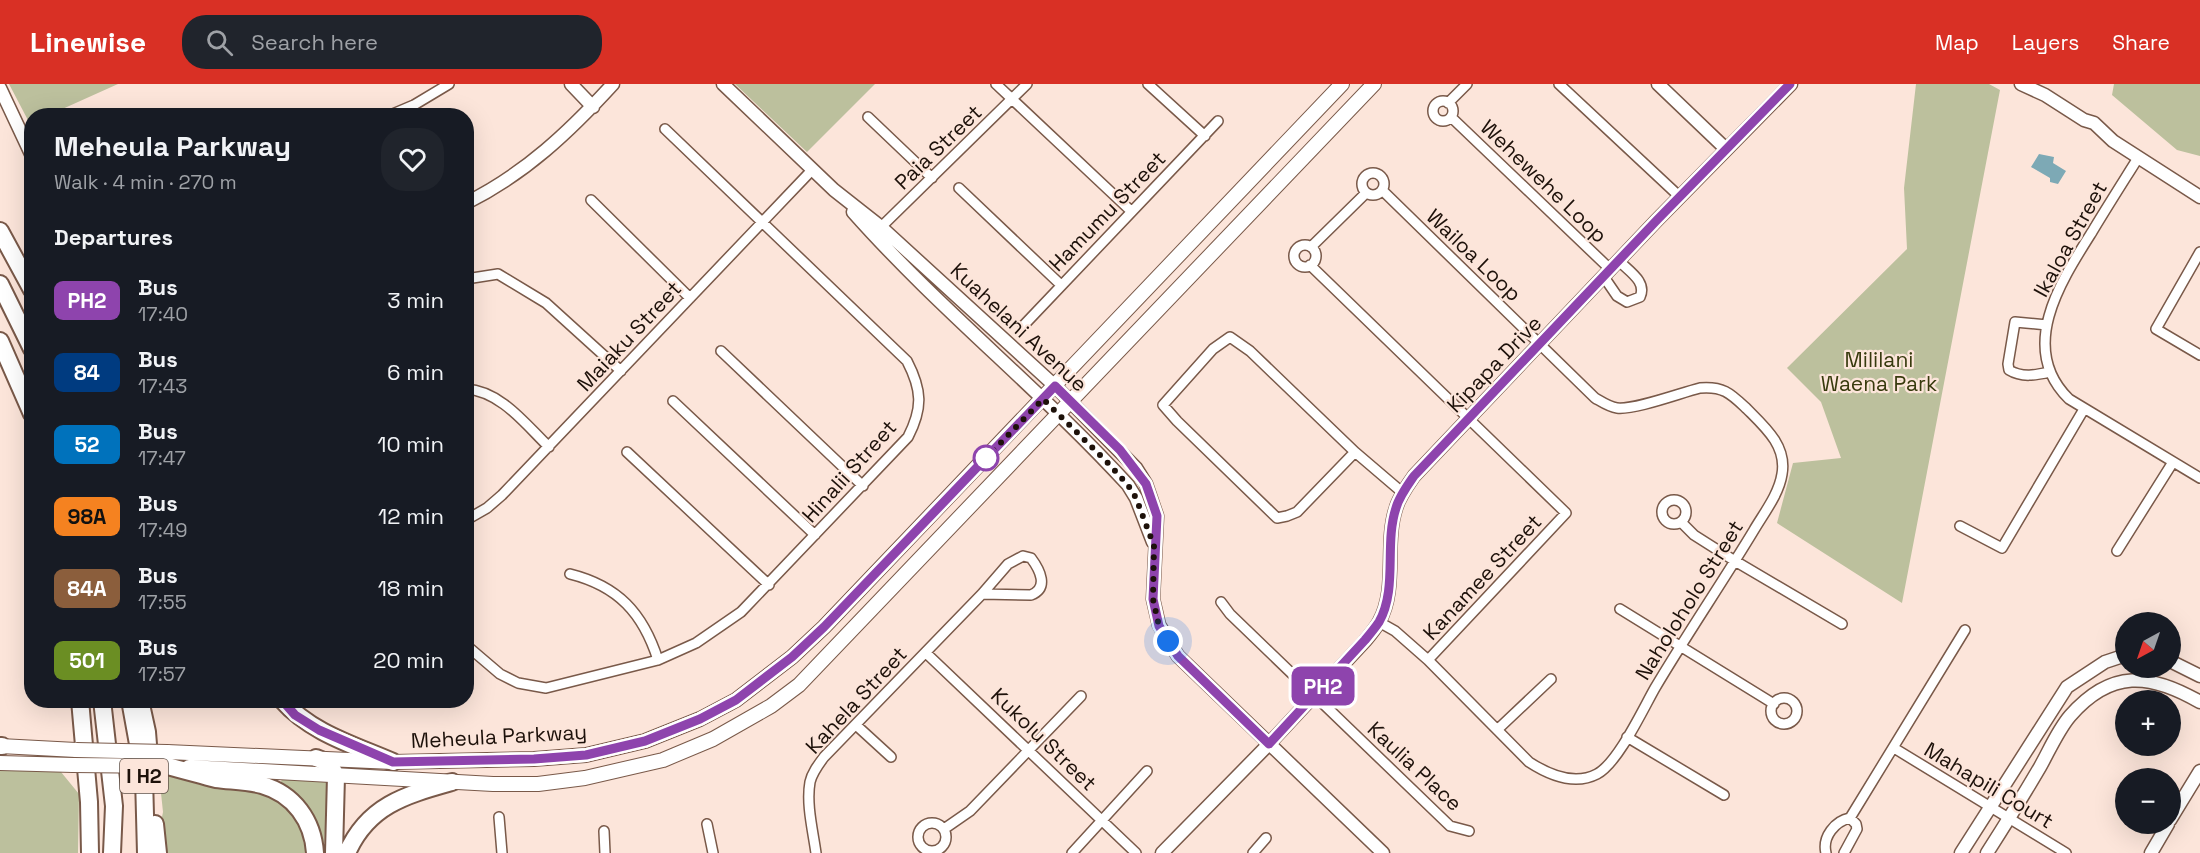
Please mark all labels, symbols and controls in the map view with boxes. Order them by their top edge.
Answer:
search box [182,15,602,69]
text: Linewise [30,24,146,60]
icon: search [203,26,236,59]
text: Search here [251,28,378,56]
text: Map [1935,29,1979,56]
text: Layers [2012,29,2079,56]
text: Share [2112,29,2170,56]
street label: Paia Street [889,99,987,195]
street label: Wehewehe Loop [1475,114,1613,248]
text: Meheula Parkway [54,128,291,164]
button: heart [381,128,444,191]
street label: Hamumu Street [1043,145,1171,277]
text: Walk · 4 min · 270 m [54,169,237,195]
street label: Ikaloa Street [2027,176,2113,302]
street label: Wailoa Loop [1421,203,1527,307]
text: Departures [54,223,173,251]
street label: Kuahelani Avenue [945,257,1093,397]
text: Bus [138,273,178,301]
street label: Maiaku Street [571,275,687,397]
text: 3 min [387,286,444,314]
text: PH2 [68,287,106,314]
text: 17:40 [138,301,188,327]
street label: Kipapa Drive [1441,310,1547,418]
text: Bus [138,345,178,373]
park label: Mililani Waena Park [1821,346,1937,397]
text: 6 min [387,358,444,386]
text: 84 [74,359,100,386]
text: 17:43 [138,373,187,399]
street label: Hinalii Street [796,414,902,528]
text: Bus [138,417,178,445]
text: 10 min [377,430,444,458]
text: 52 [75,431,99,458]
text: 17:47 [138,445,186,471]
unlabelled marker [973,445,999,471]
text: Bus [138,489,178,517]
text: 12 min [378,502,444,530]
text: 98A [68,503,106,530]
street label: Kanamee Street [1417,508,1547,646]
street label: Naholoholo Street [1629,515,1749,685]
text: 17:49 [138,517,187,543]
text: Bus [138,561,178,589]
text: 18 min [378,574,444,602]
text: 84A [67,575,107,602]
text: 17:55 [138,589,187,615]
north arrow [2115,612,2181,678]
map controls [2115,612,2181,834]
your location [1153,626,1183,656]
text: Bus [138,633,178,661]
street label: Kahela Street [799,641,913,759]
text: 20 min [373,646,444,674]
text: 501 [69,647,105,674]
text: 17:57 [138,661,186,687]
line badge: PH2 [1288,666,1358,706]
text: PH2 [1304,673,1342,700]
street label: Kukolu Street [985,682,1103,796]
button: + [2115,690,2181,756]
street label: Kaulia Place [1362,715,1468,817]
street label: Meheula Parkway [410,718,588,754]
street label: Mahapili Court [1919,736,2059,834]
road number: I H2 [120,759,168,793]
button: − [2115,768,2181,834]

